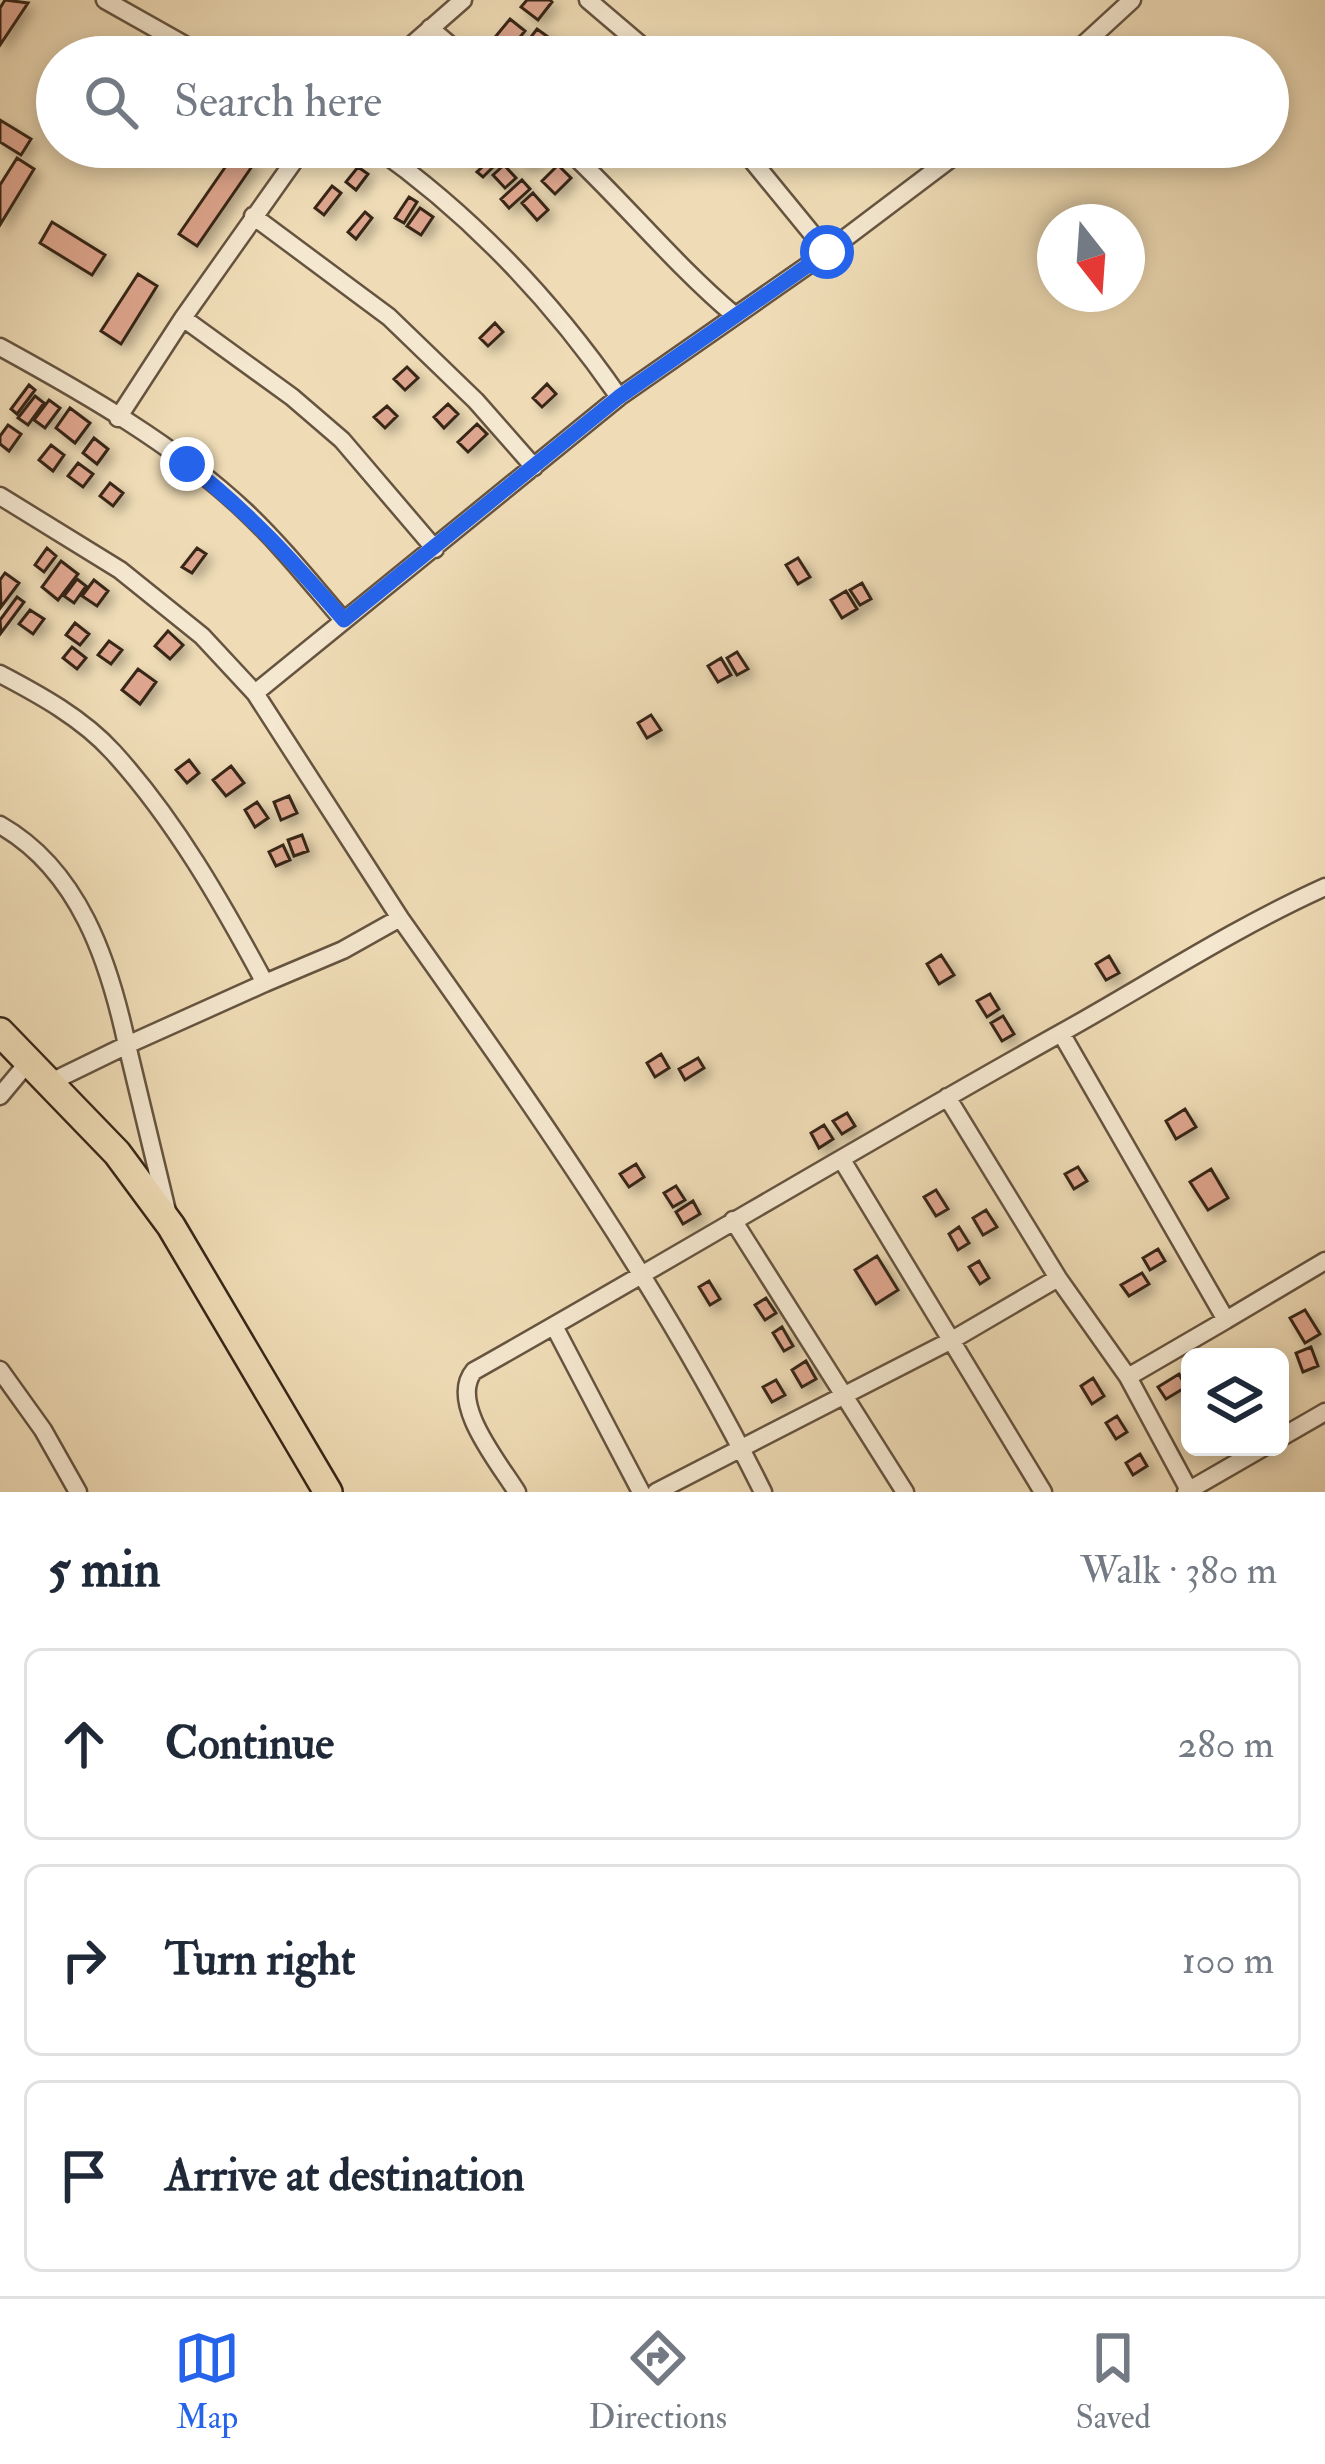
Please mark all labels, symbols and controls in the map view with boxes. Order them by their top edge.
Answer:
search box [36,36,1289,168]
icon: search [78,69,144,135]
text: Search here [174,74,382,130]
north arrow [1037,204,1145,312]
route start [800,225,854,279]
route end [160,437,214,491]
map controls [1181,1348,1289,1456]
button: layers [1181,1348,1289,1456]
text: 5 min [48,1538,161,1602]
text: Walk · 380 m [1080,1546,1277,1595]
icon: ahead [51,1711,117,1777]
text: Continue [165,1716,334,1772]
text: 280 m [1177,1720,1274,1769]
icon: right [51,1927,117,1993]
text: Turn right [165,1932,355,1988]
text: 100 m [1182,1936,1274,1985]
icon: arrive [51,2143,117,2209]
text: Arrive at destination [165,2148,525,2204]
tab: Map [174,2325,240,2438]
tab: Directions [589,2325,727,2438]
tab: Saved [1075,2325,1151,2438]

